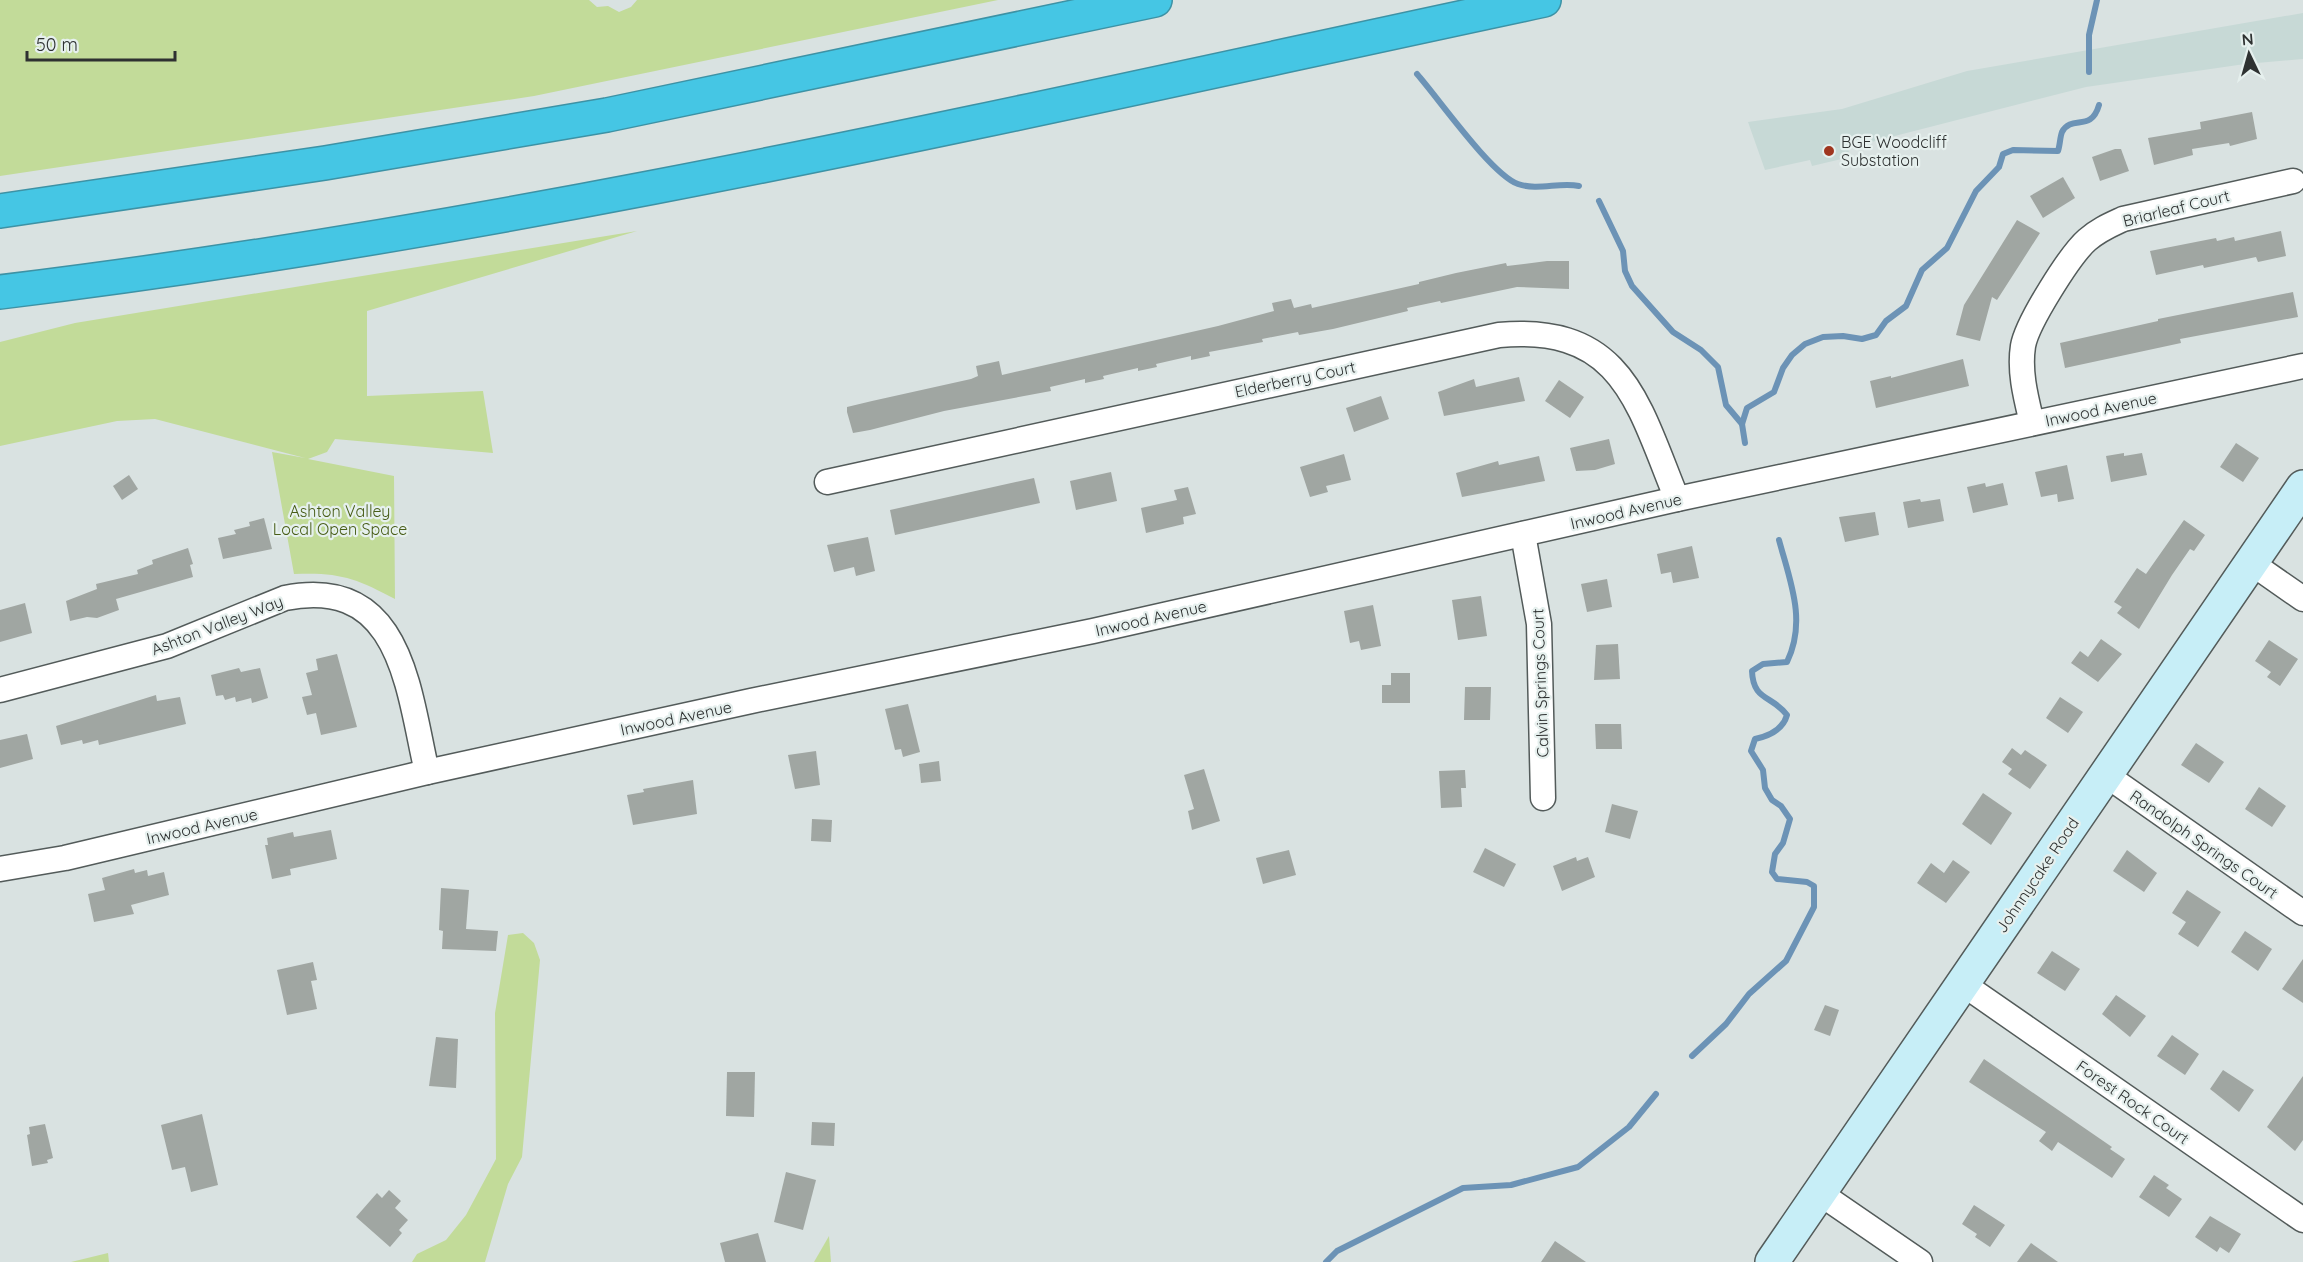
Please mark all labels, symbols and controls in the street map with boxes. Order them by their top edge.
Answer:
scale bar [27,24,176,62]
north arrow [2219,24,2279,84]
text: N [2241,29,2254,50]
text: 50 m [36,33,78,56]
place label: BGE Woodcliff Substation [1841,132,1948,170]
marker: BGE Woodcliff Substation [1822,144,1836,158]
street label: Briarleaf Court [2121,185,2231,231]
street label: Elderberry Court [1233,356,1357,402]
street label: Inwood Avenue [2043,387,2159,431]
street label: Inwood Avenue [1569,489,1683,533]
park label: Ashton Valley Local Open Space [273,501,407,539]
street label: Ashton Valley Way [148,591,286,659]
street label: Inwood Avenue [1094,596,1208,640]
street label: Calvin Springs Court [1527,608,1553,758]
street label: Inwood Avenue [618,696,734,740]
street label: Randolph Springs Court [2126,785,2282,903]
street label: Inwood Avenue [145,804,259,848]
street label: Johnnycake Road [1991,814,2083,936]
street label: Forest Rock Court [2073,1056,2193,1148]

